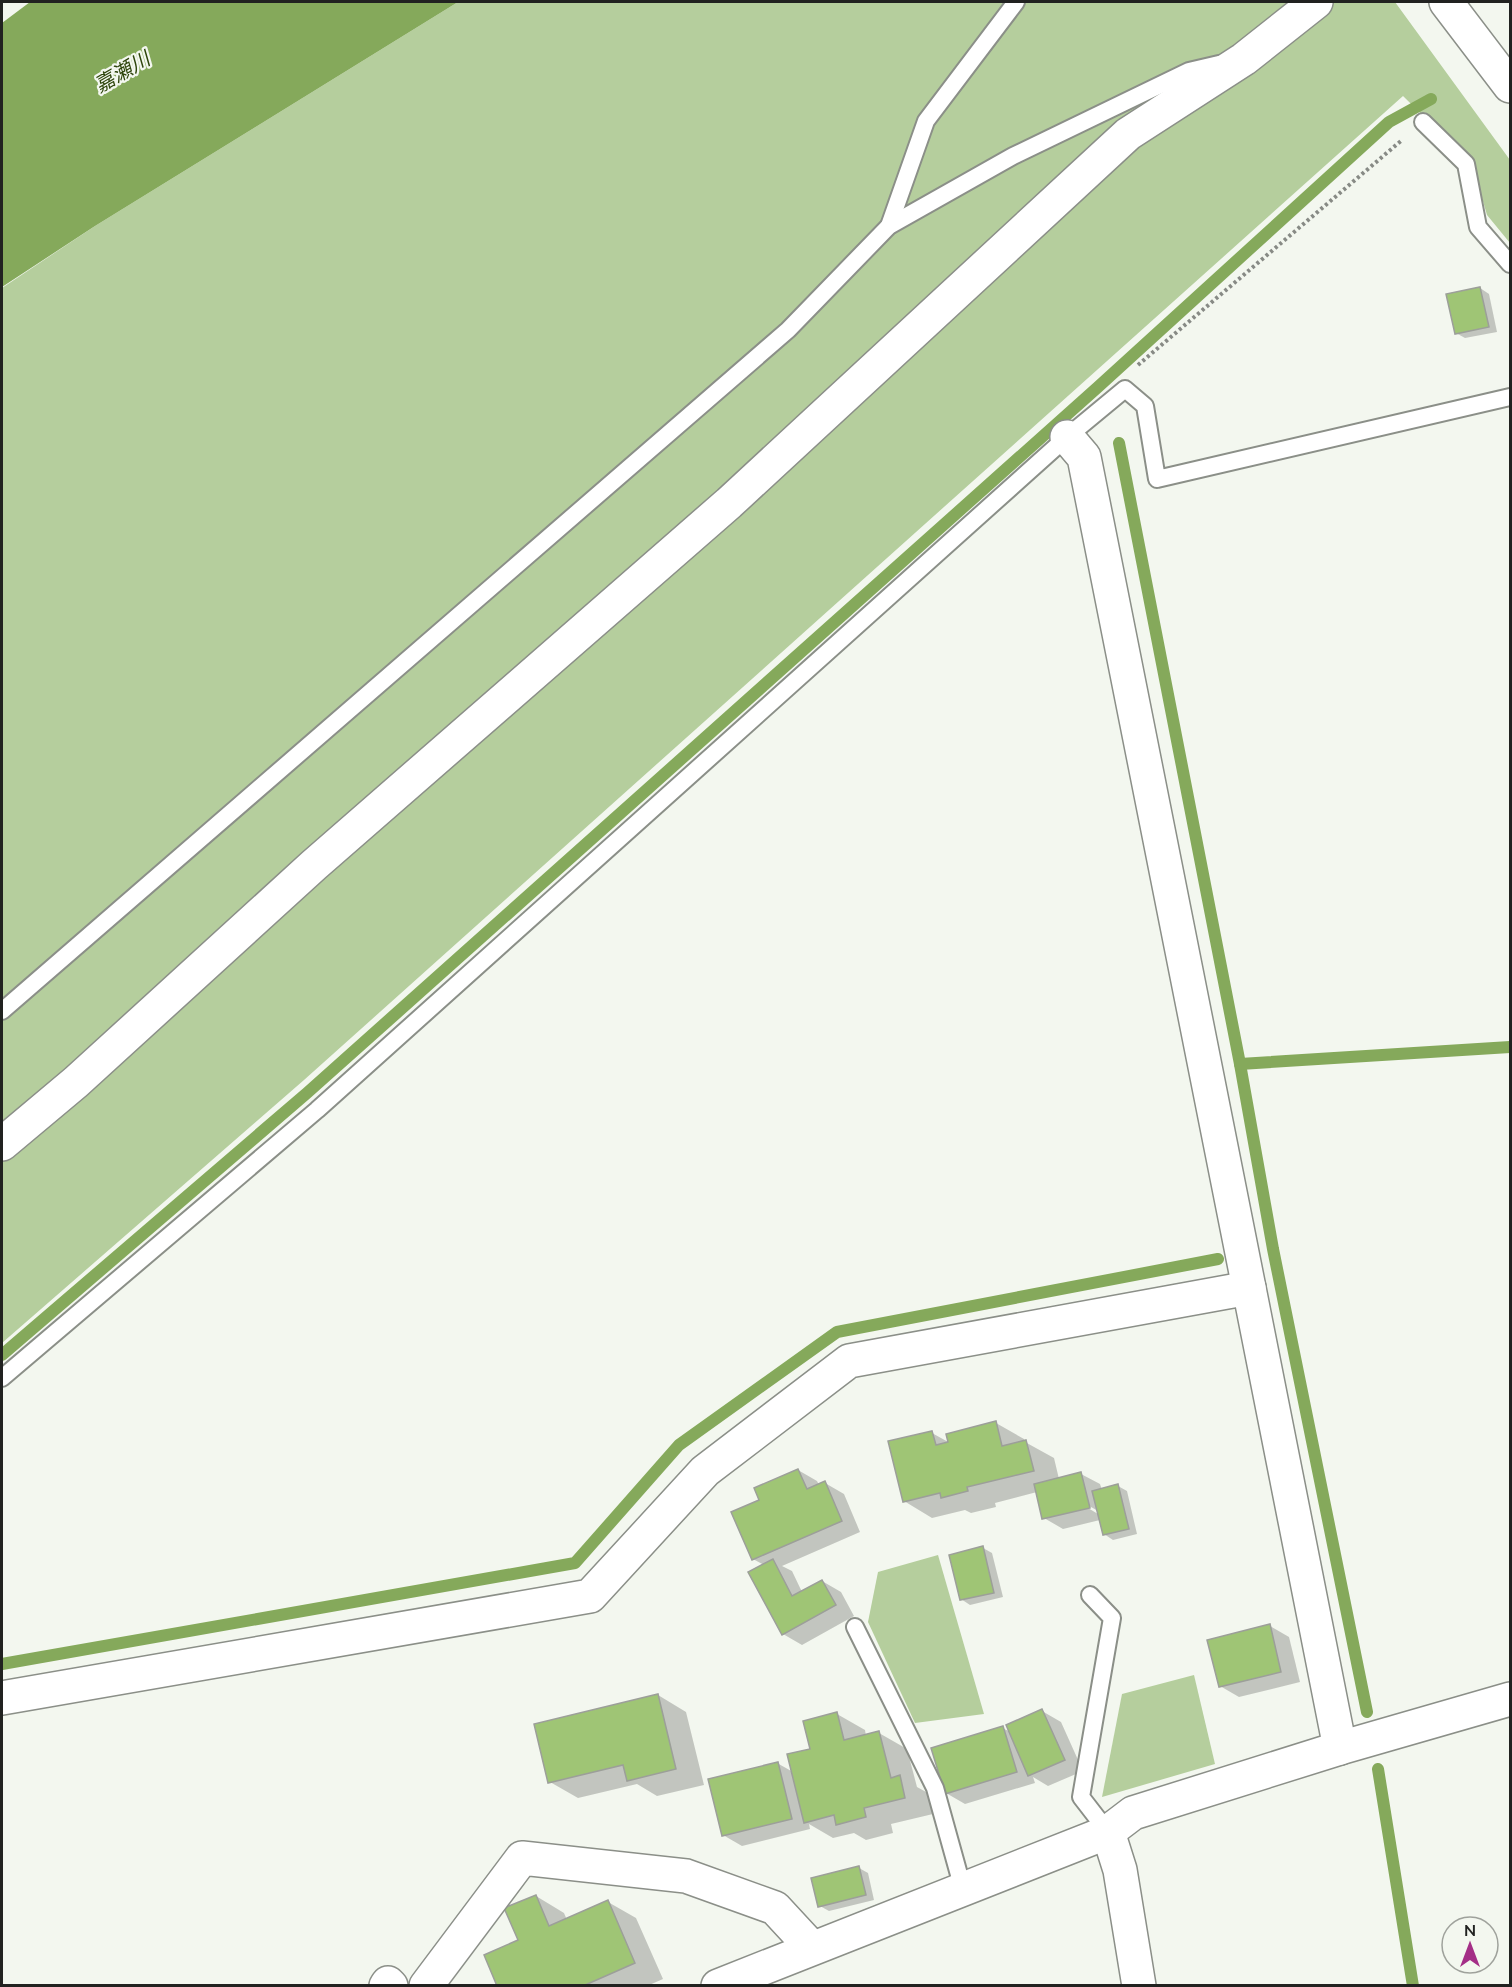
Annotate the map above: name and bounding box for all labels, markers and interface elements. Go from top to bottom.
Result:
water label: 嘉瀬川 [90,45,156,97]
north arrow [1440,1915,1500,1975]
text: N [1464,1920,1476,1940]

